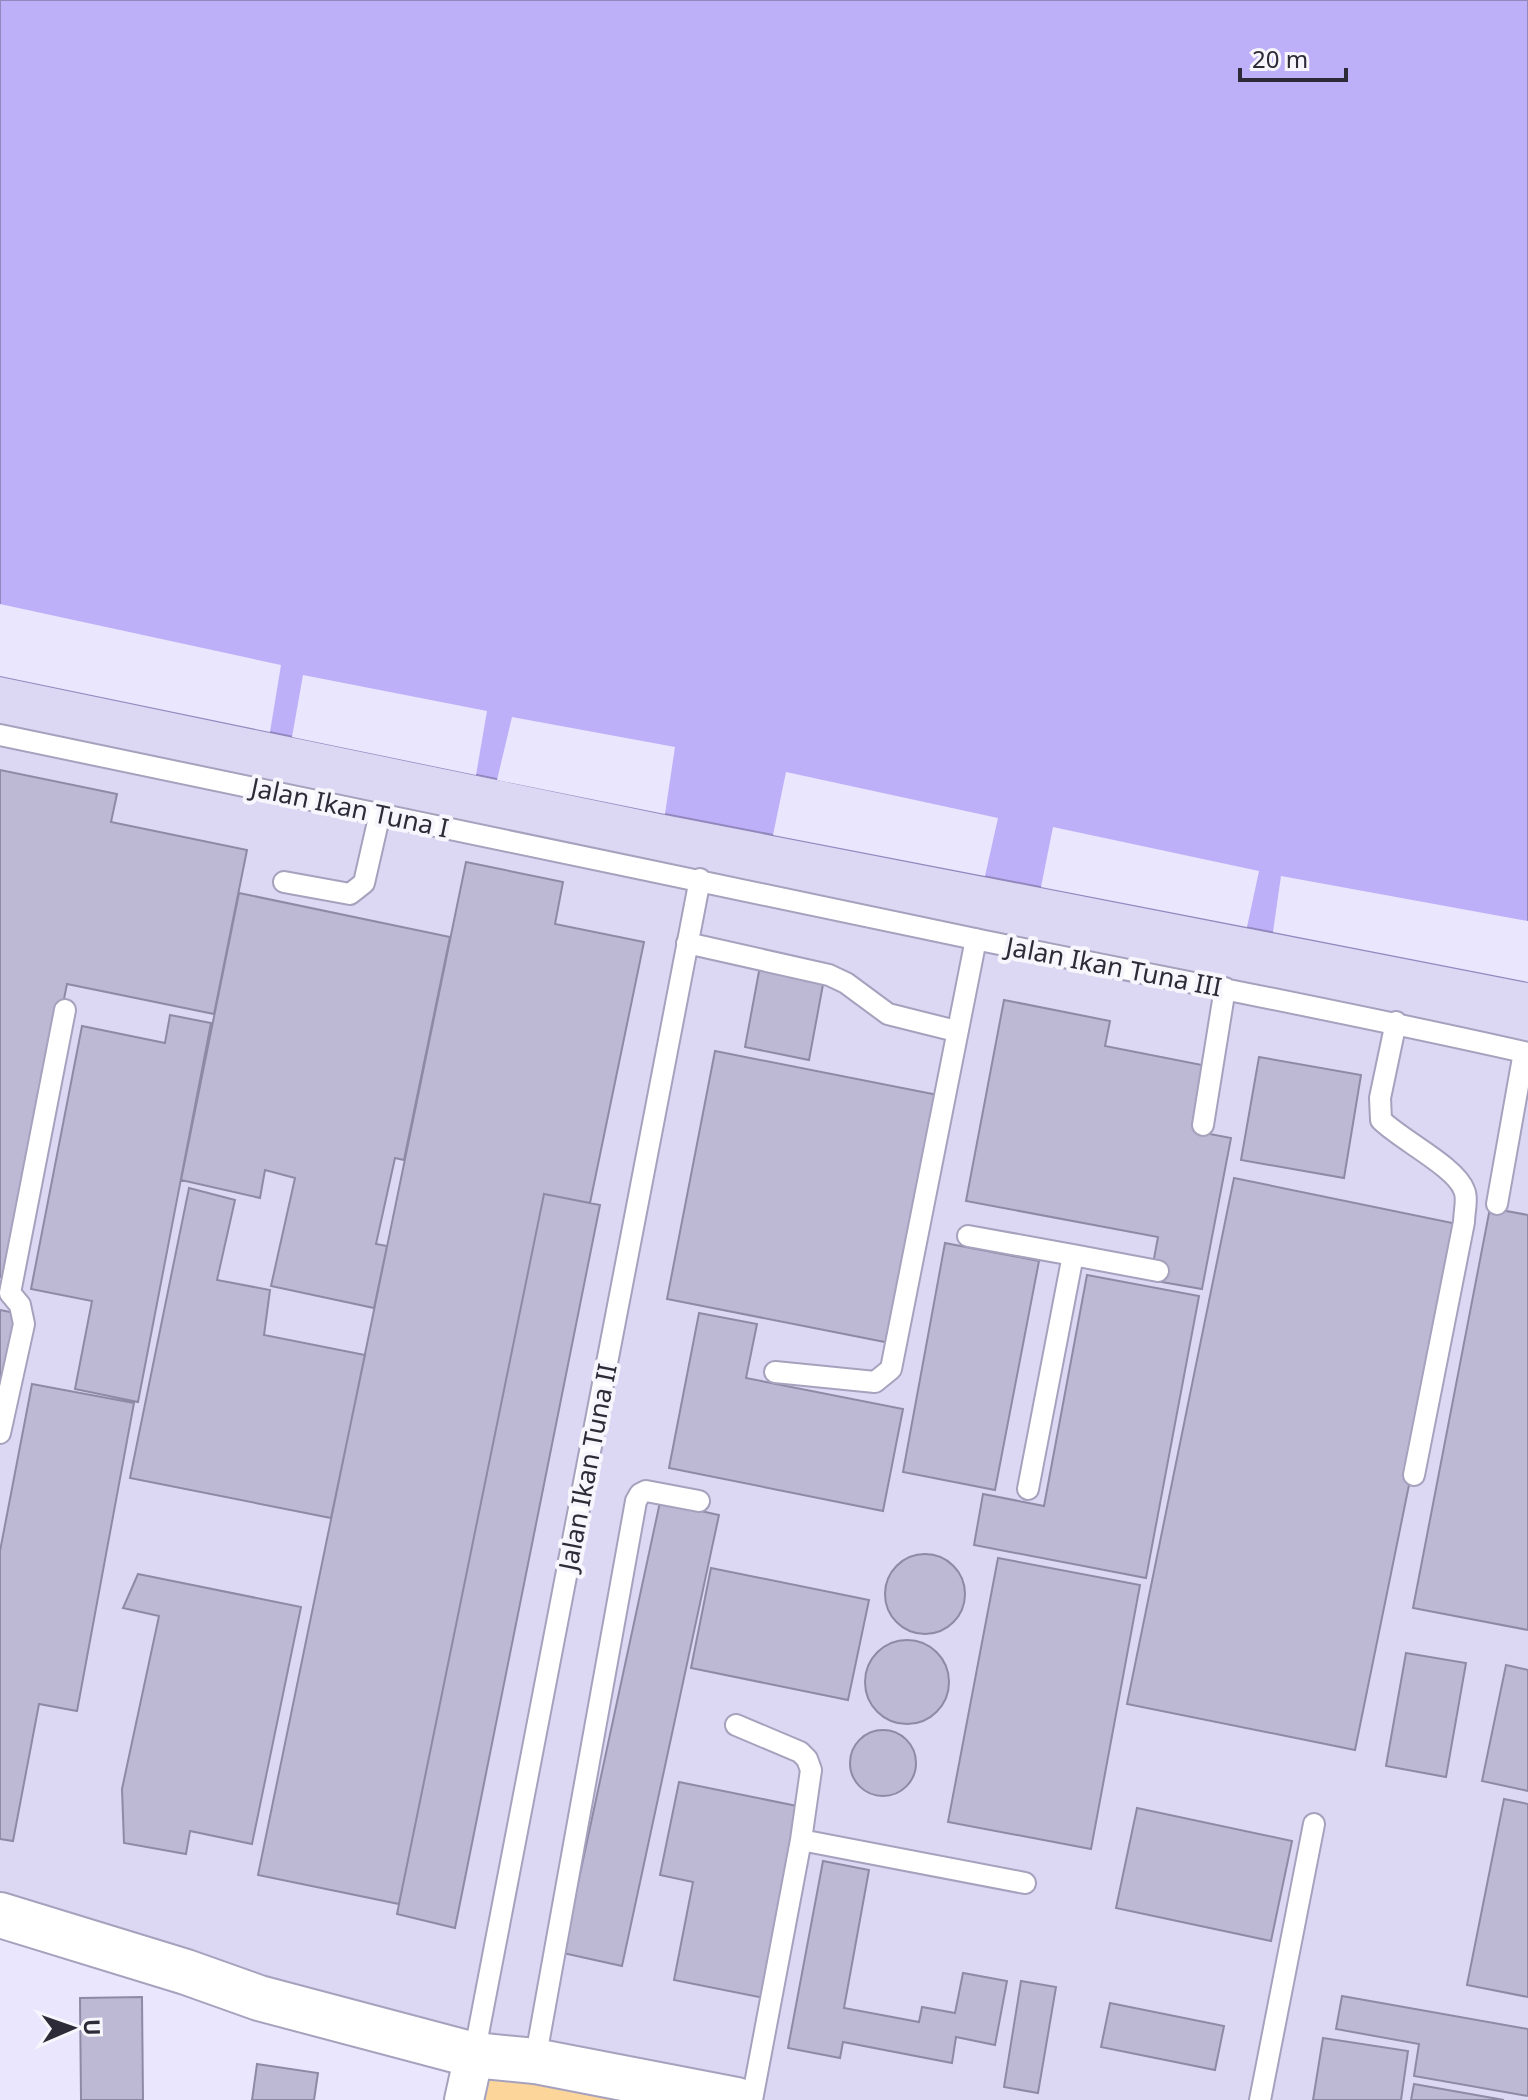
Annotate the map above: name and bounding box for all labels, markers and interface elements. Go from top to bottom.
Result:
scale bar [1240,32,1346,82]
text: 20 m [1252,42,1308,75]
street label: Jalan Ikan Tuna I [245,768,452,846]
street label: Jalan Ikan Tuna III [1000,927,1225,1005]
street label: Jalan Ikan Tuna II [549,1360,625,1577]
north arrow [32,1988,112,2068]
text: U [78,2018,108,2036]

